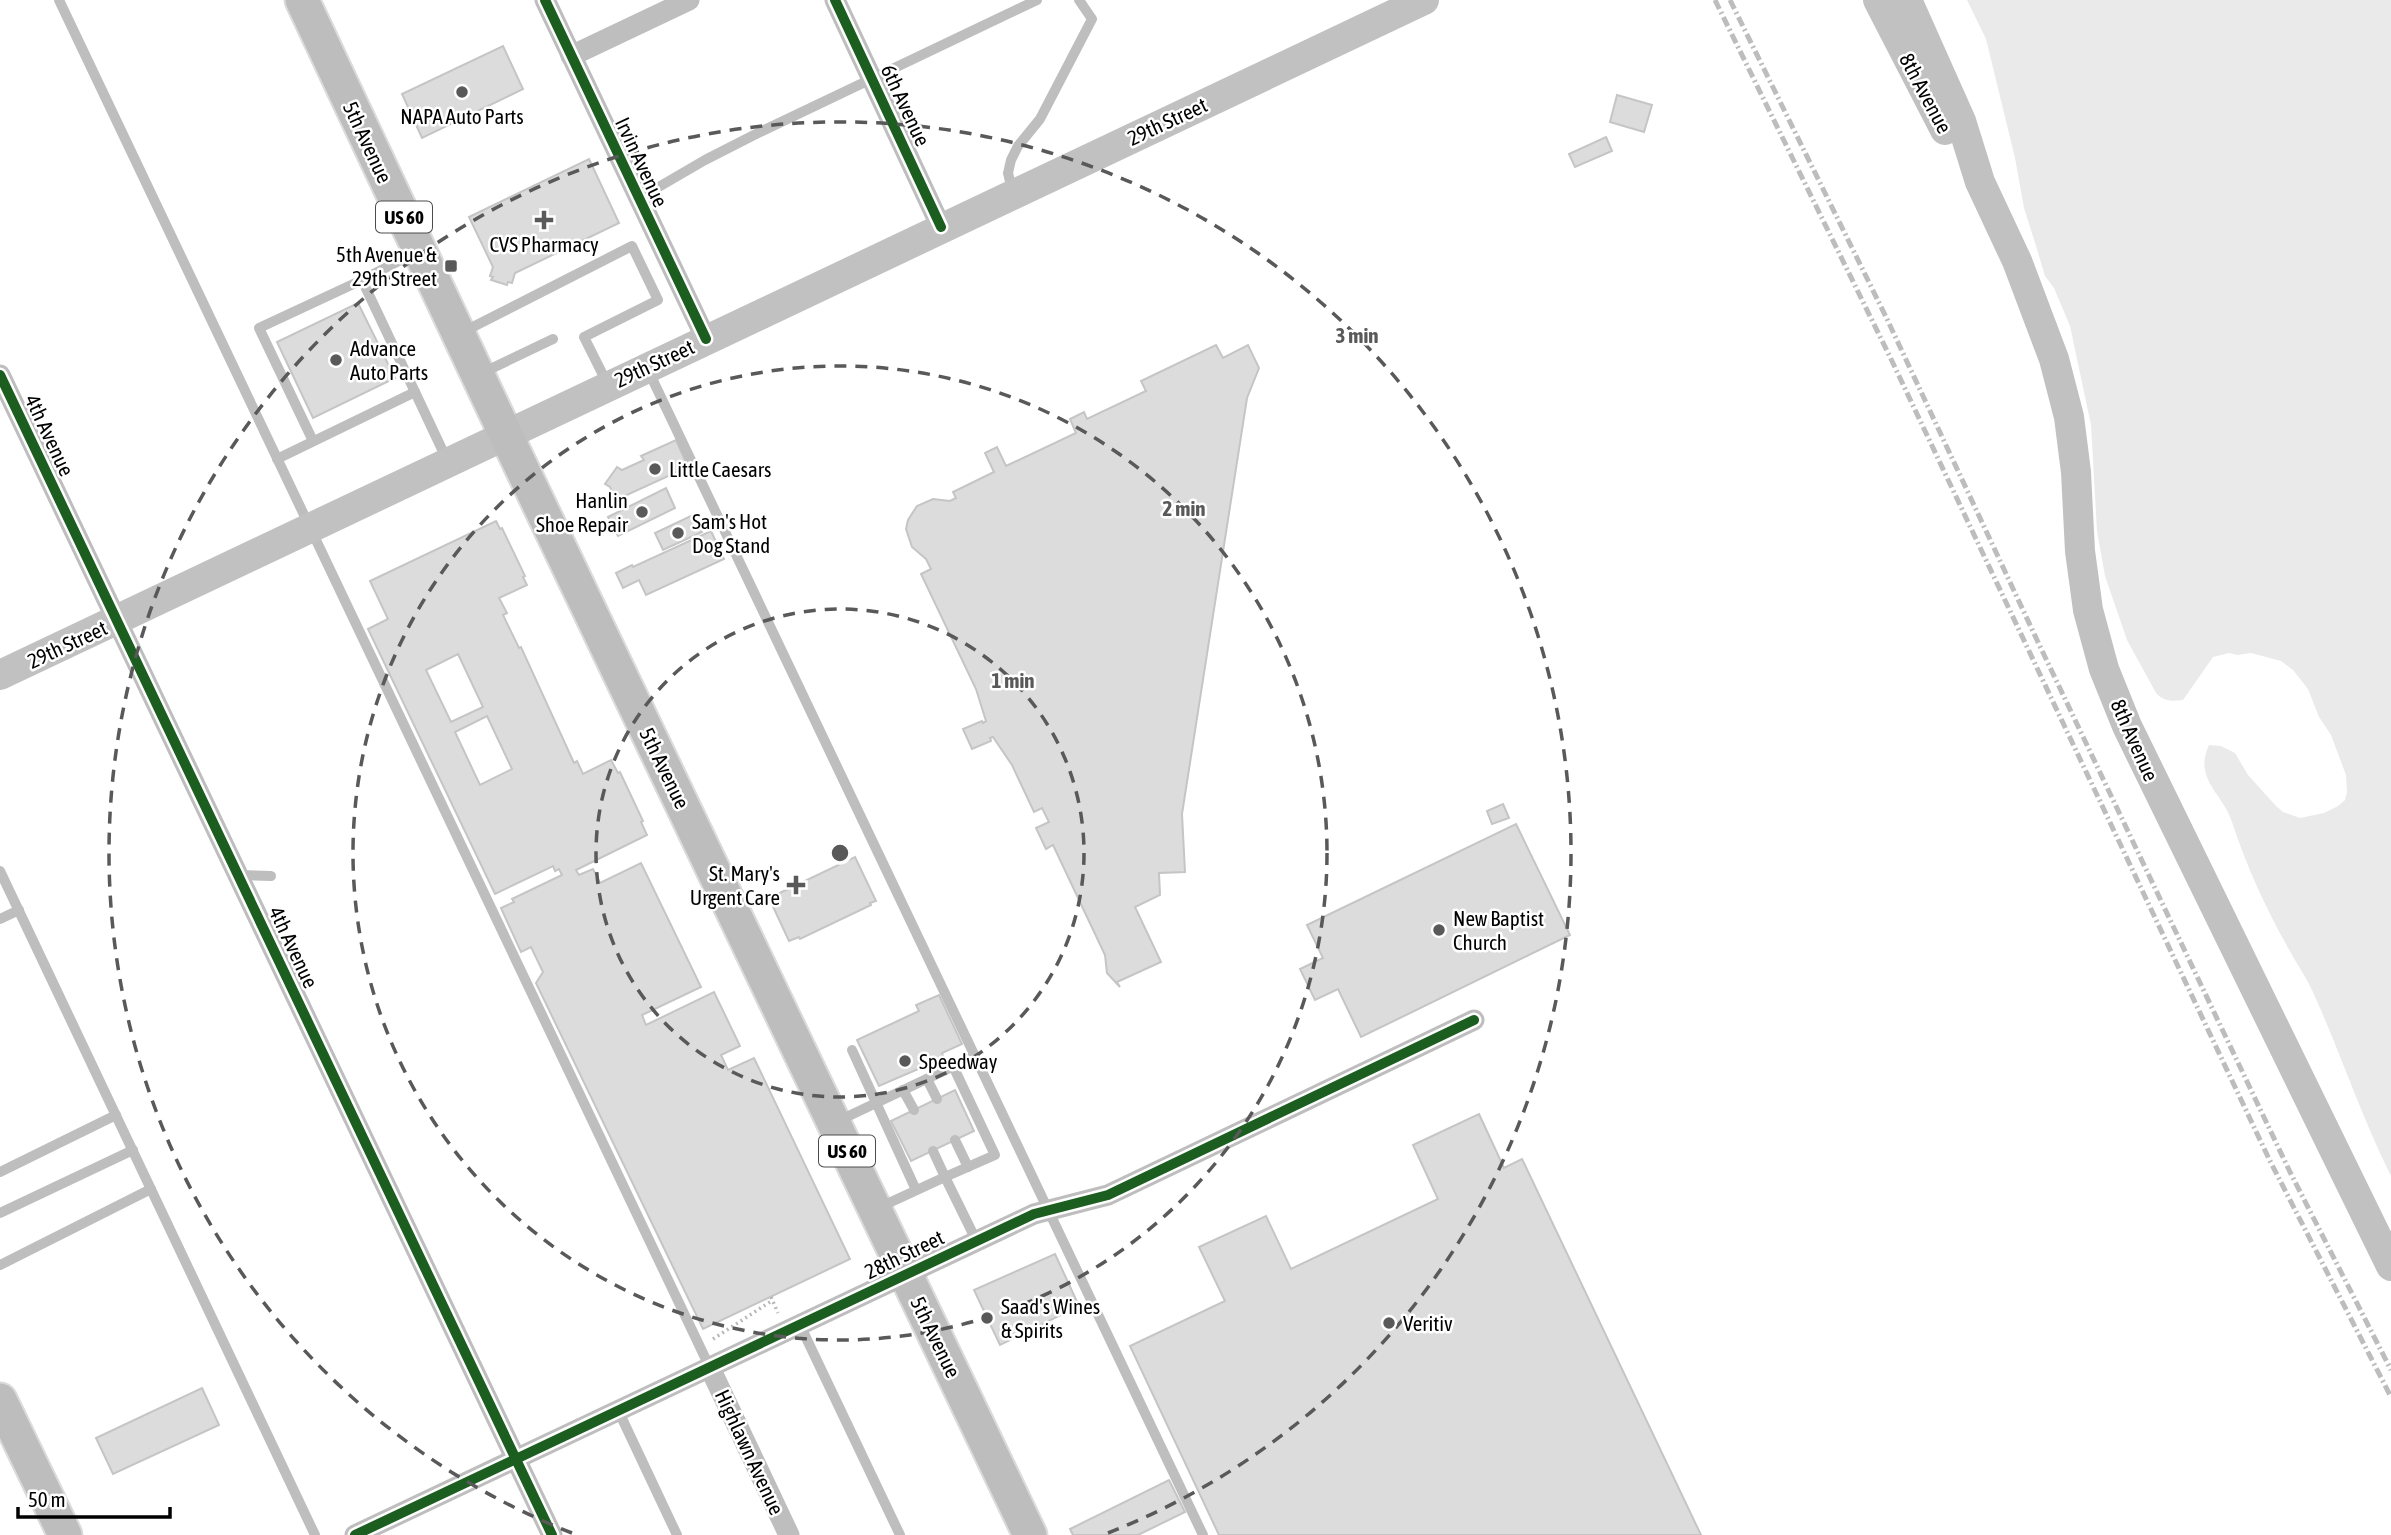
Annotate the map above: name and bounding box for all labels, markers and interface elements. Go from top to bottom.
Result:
street label: 8th Avenue [1895,49,1957,137]
street label: 6th Avenue [877,60,935,150]
marker: NAPA Auto Parts [454,84,470,100]
street label: 29th Street [1123,92,1211,150]
street label: 5th Avenue [339,97,397,187]
place label: NAPA Auto Parts [400,104,524,128]
street label: Irvin Avenue [611,113,673,211]
road number: US 60 [376,202,432,232]
marker: CVS Pharmacy [536,212,552,228]
place label: CVS Pharmacy [489,232,599,256]
place label: 5th Avenue & 29th Street [336,242,437,290]
marker: 5th Avenue & 29th Street [443,258,459,274]
text: 3 min [1336,323,1378,347]
street label: 29th Street [610,334,698,392]
place label: Advance Auto Parts [350,336,428,384]
marker: Advance Auto Parts [328,352,344,368]
street label: 4th Avenue [21,390,79,480]
place label: Little Caesars [669,457,771,481]
marker: Little Caesars [647,461,663,477]
place label: Hanlin Shoe Repair [536,488,629,536]
text: 2 min [1163,496,1205,520]
marker: Hanlin Shoe Repair [634,504,650,520]
place label: Sam's Hot Dog Stand [692,509,770,557]
marker: Sam's Hot Dog Stand [670,525,686,541]
street label: 29th Street [23,615,111,673]
text: 1 min [992,668,1034,692]
street label: 8th Avenue [2106,695,2164,785]
street label: 5th Avenue [635,724,695,812]
centre of rings [828,841,852,865]
place label: St. Mary's Urgent Care [690,861,780,909]
marker: St. Mary's Urgent Care [786,875,806,895]
street label: 4th Avenue [265,902,323,992]
place label: New Baptist Church [1453,906,1544,954]
marker: New Baptist Church [1431,922,1447,938]
place label: Speedway [919,1049,998,1073]
marker: Speedway [897,1053,913,1069]
road number: US 60 [819,1135,875,1166]
street label: 28th Street [861,1225,947,1283]
street label: 5th Avenue [906,1293,966,1381]
place label: Saad's Wines & Spirits [1001,1294,1100,1342]
marker: Saad's Wines & Spirits [979,1310,995,1326]
place label: Veritiv [1403,1311,1453,1335]
marker: Veritiv [1381,1315,1397,1331]
street label: Highlawn Avenue [711,1386,789,1518]
scale bar [18,1476,170,1520]
text: 50 m [28,1487,66,1511]

